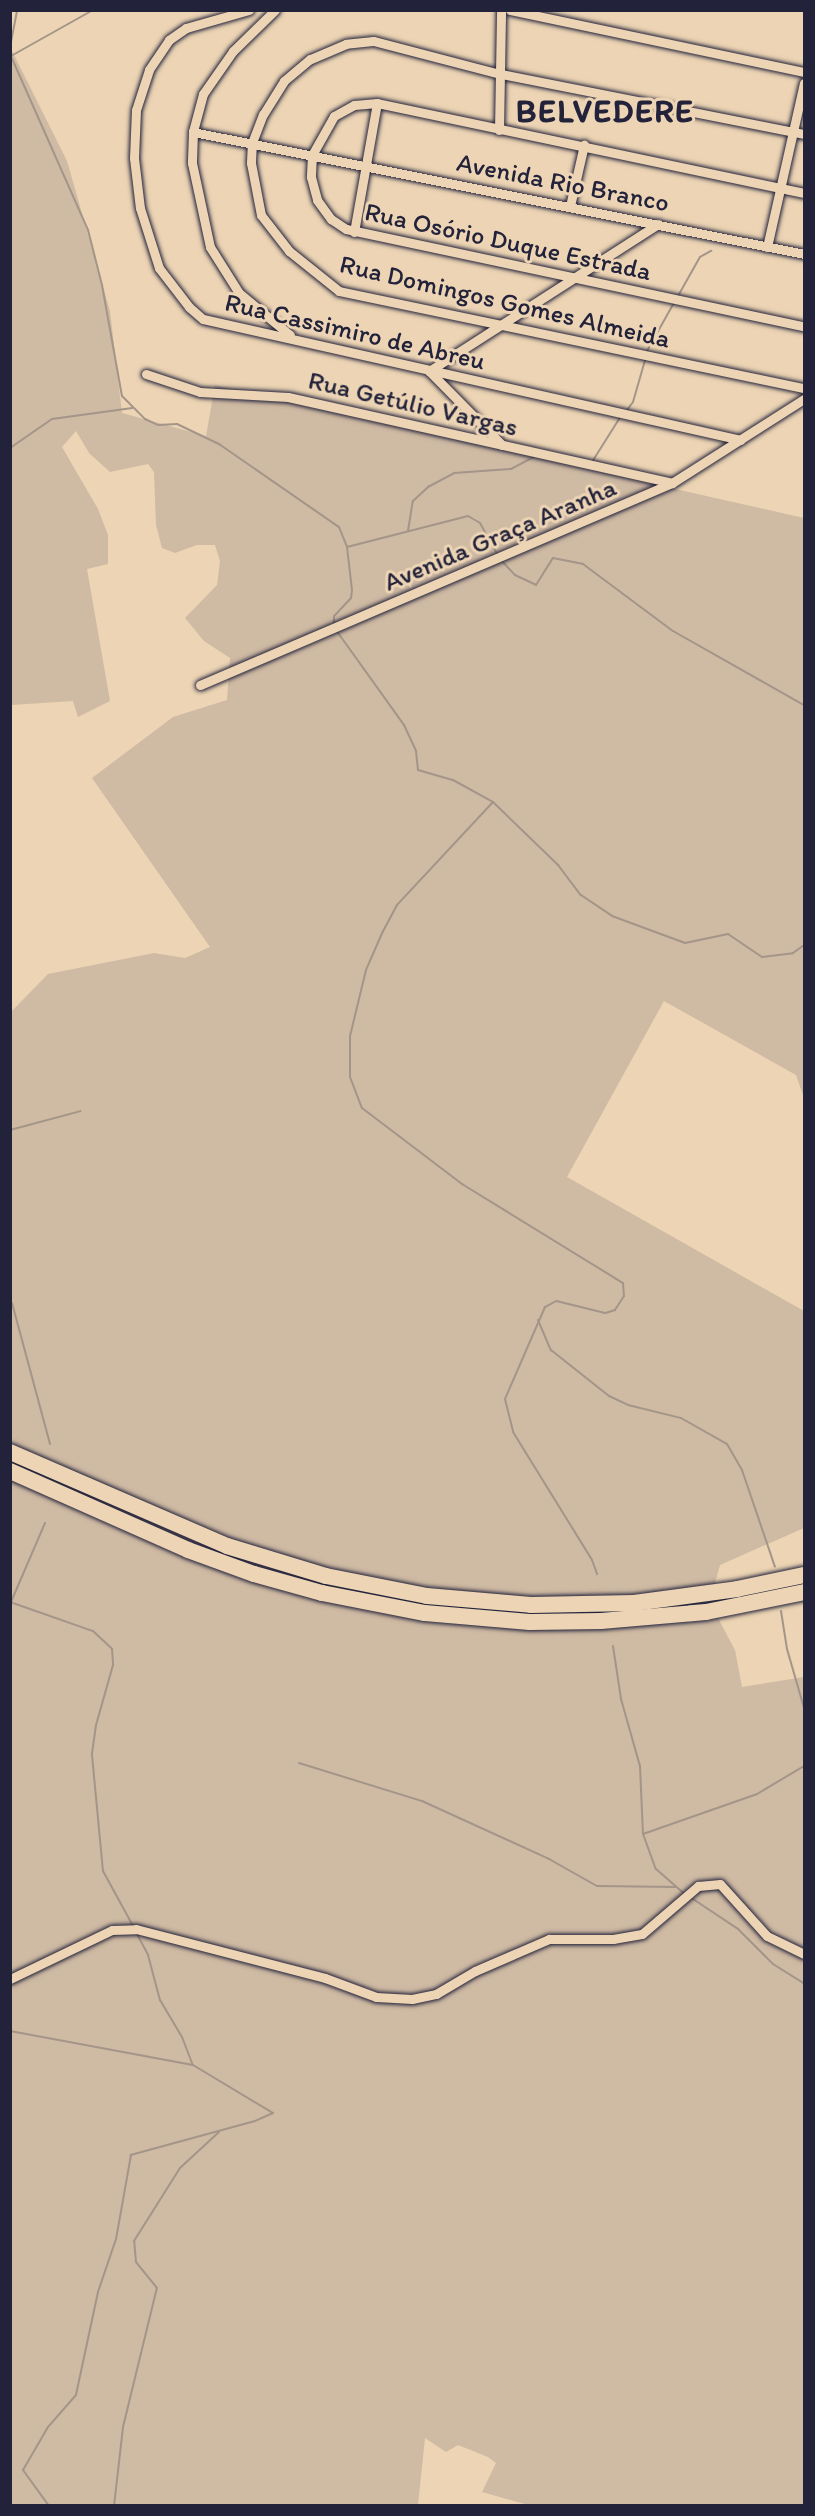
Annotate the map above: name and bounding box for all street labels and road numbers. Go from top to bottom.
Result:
street label: Avenida Rio Branco [454,147,672,219]
street label: Rua Osório Duque Estrada [362,196,654,288]
street label: Rua Domingos Gomes Almeida [336,249,674,355]
street label: Rua Cassimiro de Abreu [222,287,488,377]
street label: Rua Getúlio Vargas [306,365,520,443]
street label: Avenida Graça Aranha [380,472,620,598]

